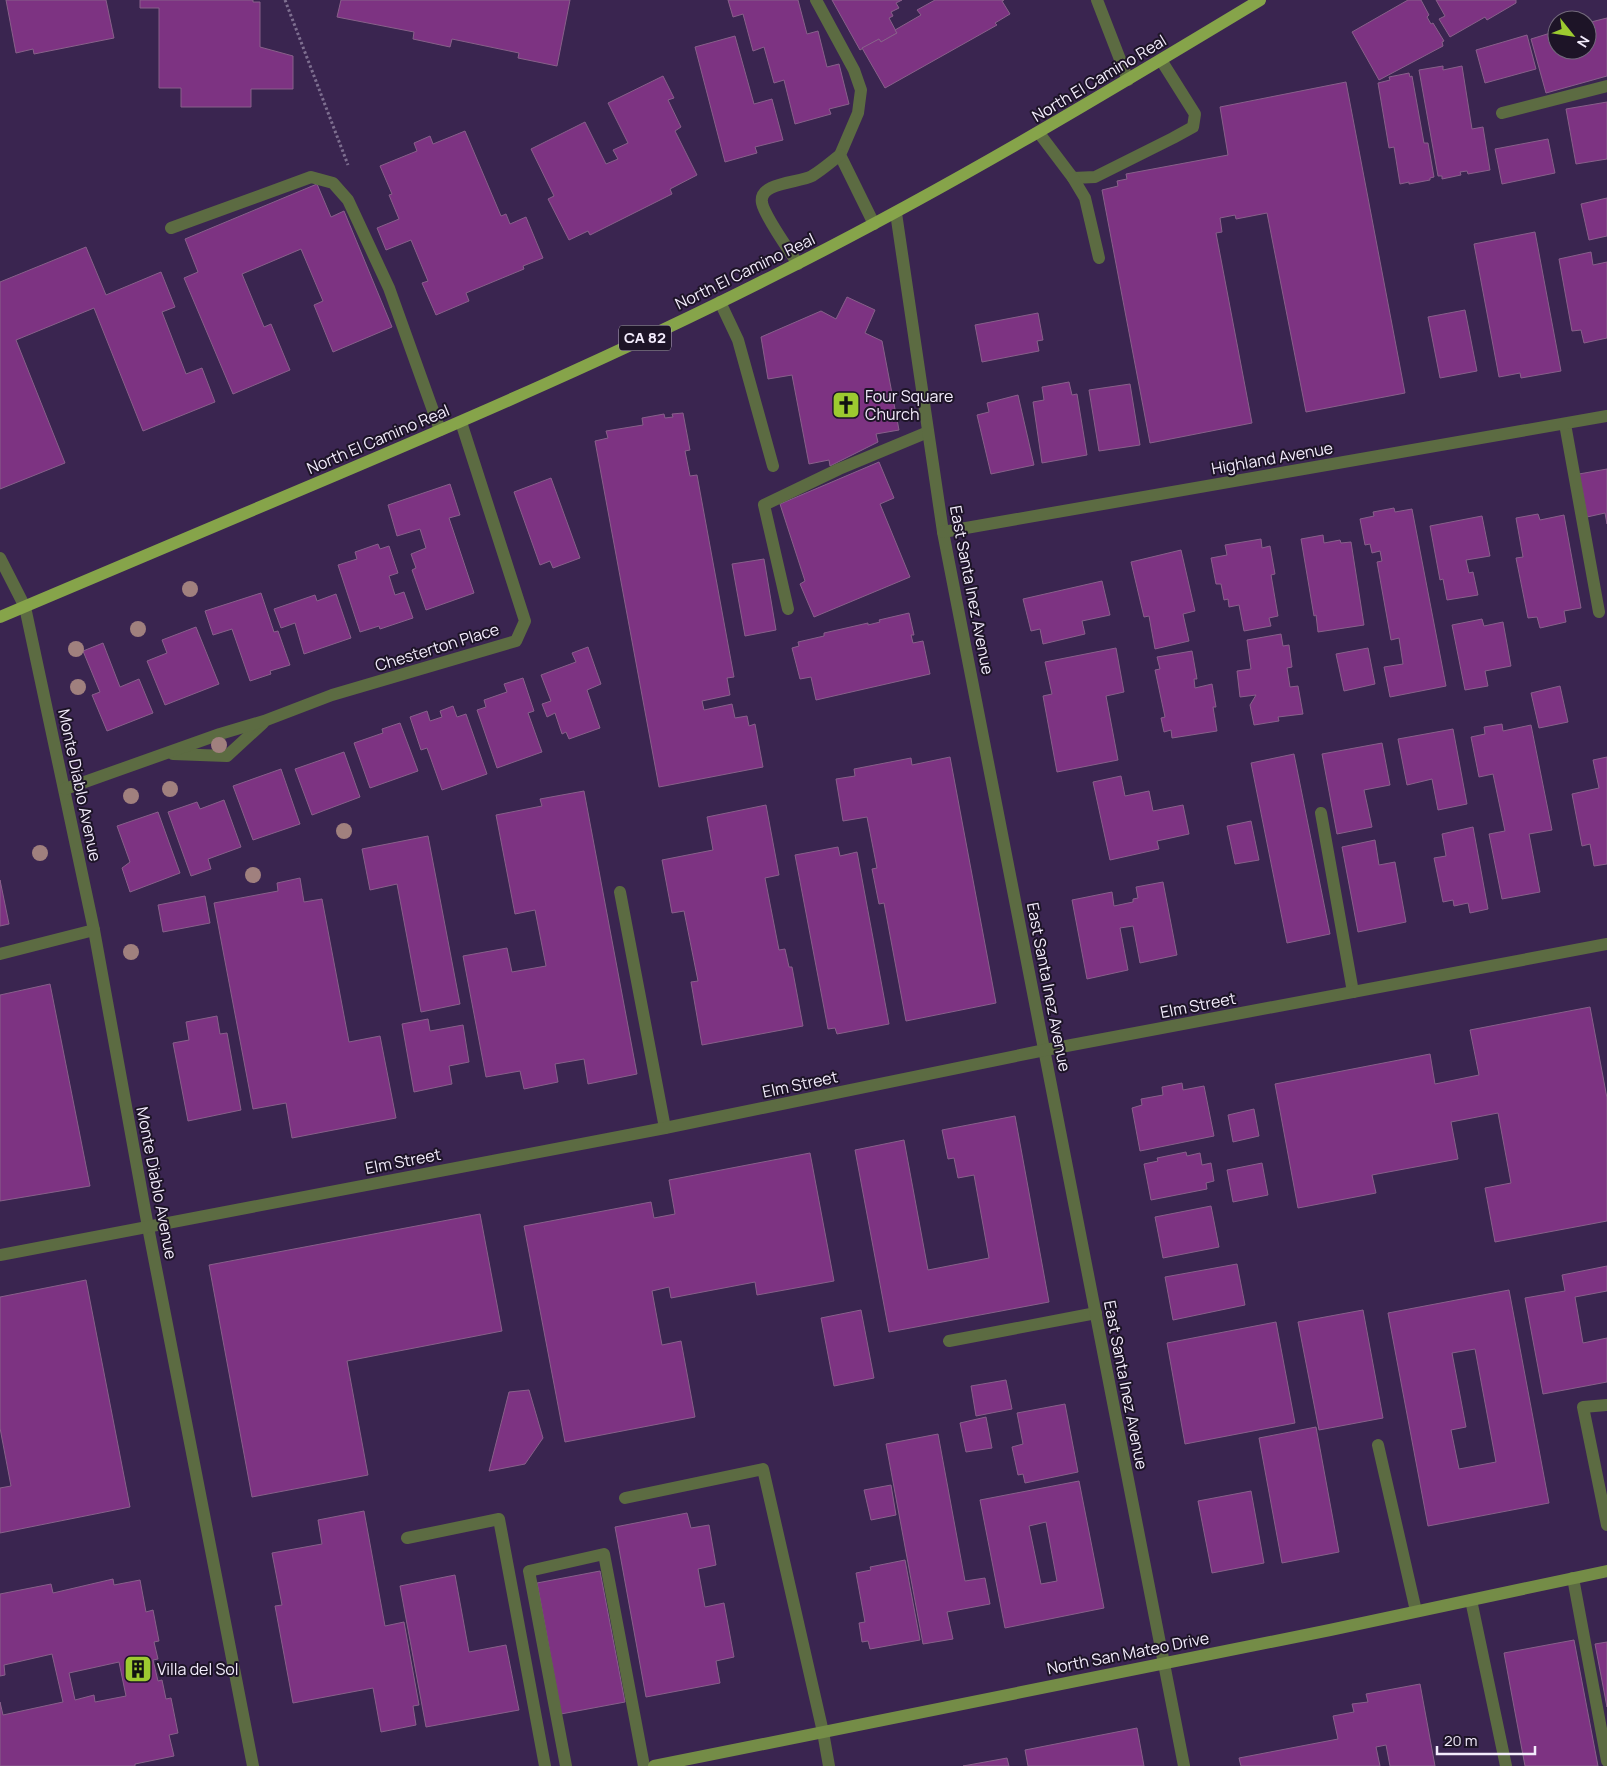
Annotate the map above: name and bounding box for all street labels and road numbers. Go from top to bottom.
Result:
street label: North El Camino Real [1028,29,1170,127]
street label: North El Camino Real [671,228,819,314]
road number: CA 82 [619,326,671,350]
street label: North El Camino Real [303,399,453,479]
street label: Highland Avenue [1209,436,1335,480]
street label: East Santa Inez Avenue [945,504,999,676]
street label: Chesterton Place [372,618,502,676]
street label: Monte Diablo Avenue [53,707,107,863]
street label: East Santa Inez Avenue [1022,901,1076,1073]
street label: Elm Street [1158,987,1238,1023]
street label: Elm Street [760,1065,840,1103]
street label: Monte Diablo Avenue [131,1105,183,1261]
street label: Elm Street [363,1143,443,1179]
street label: East Santa Inez Avenue [1099,1299,1153,1471]
street label: North San Mateo Drive [1045,1626,1211,1680]

